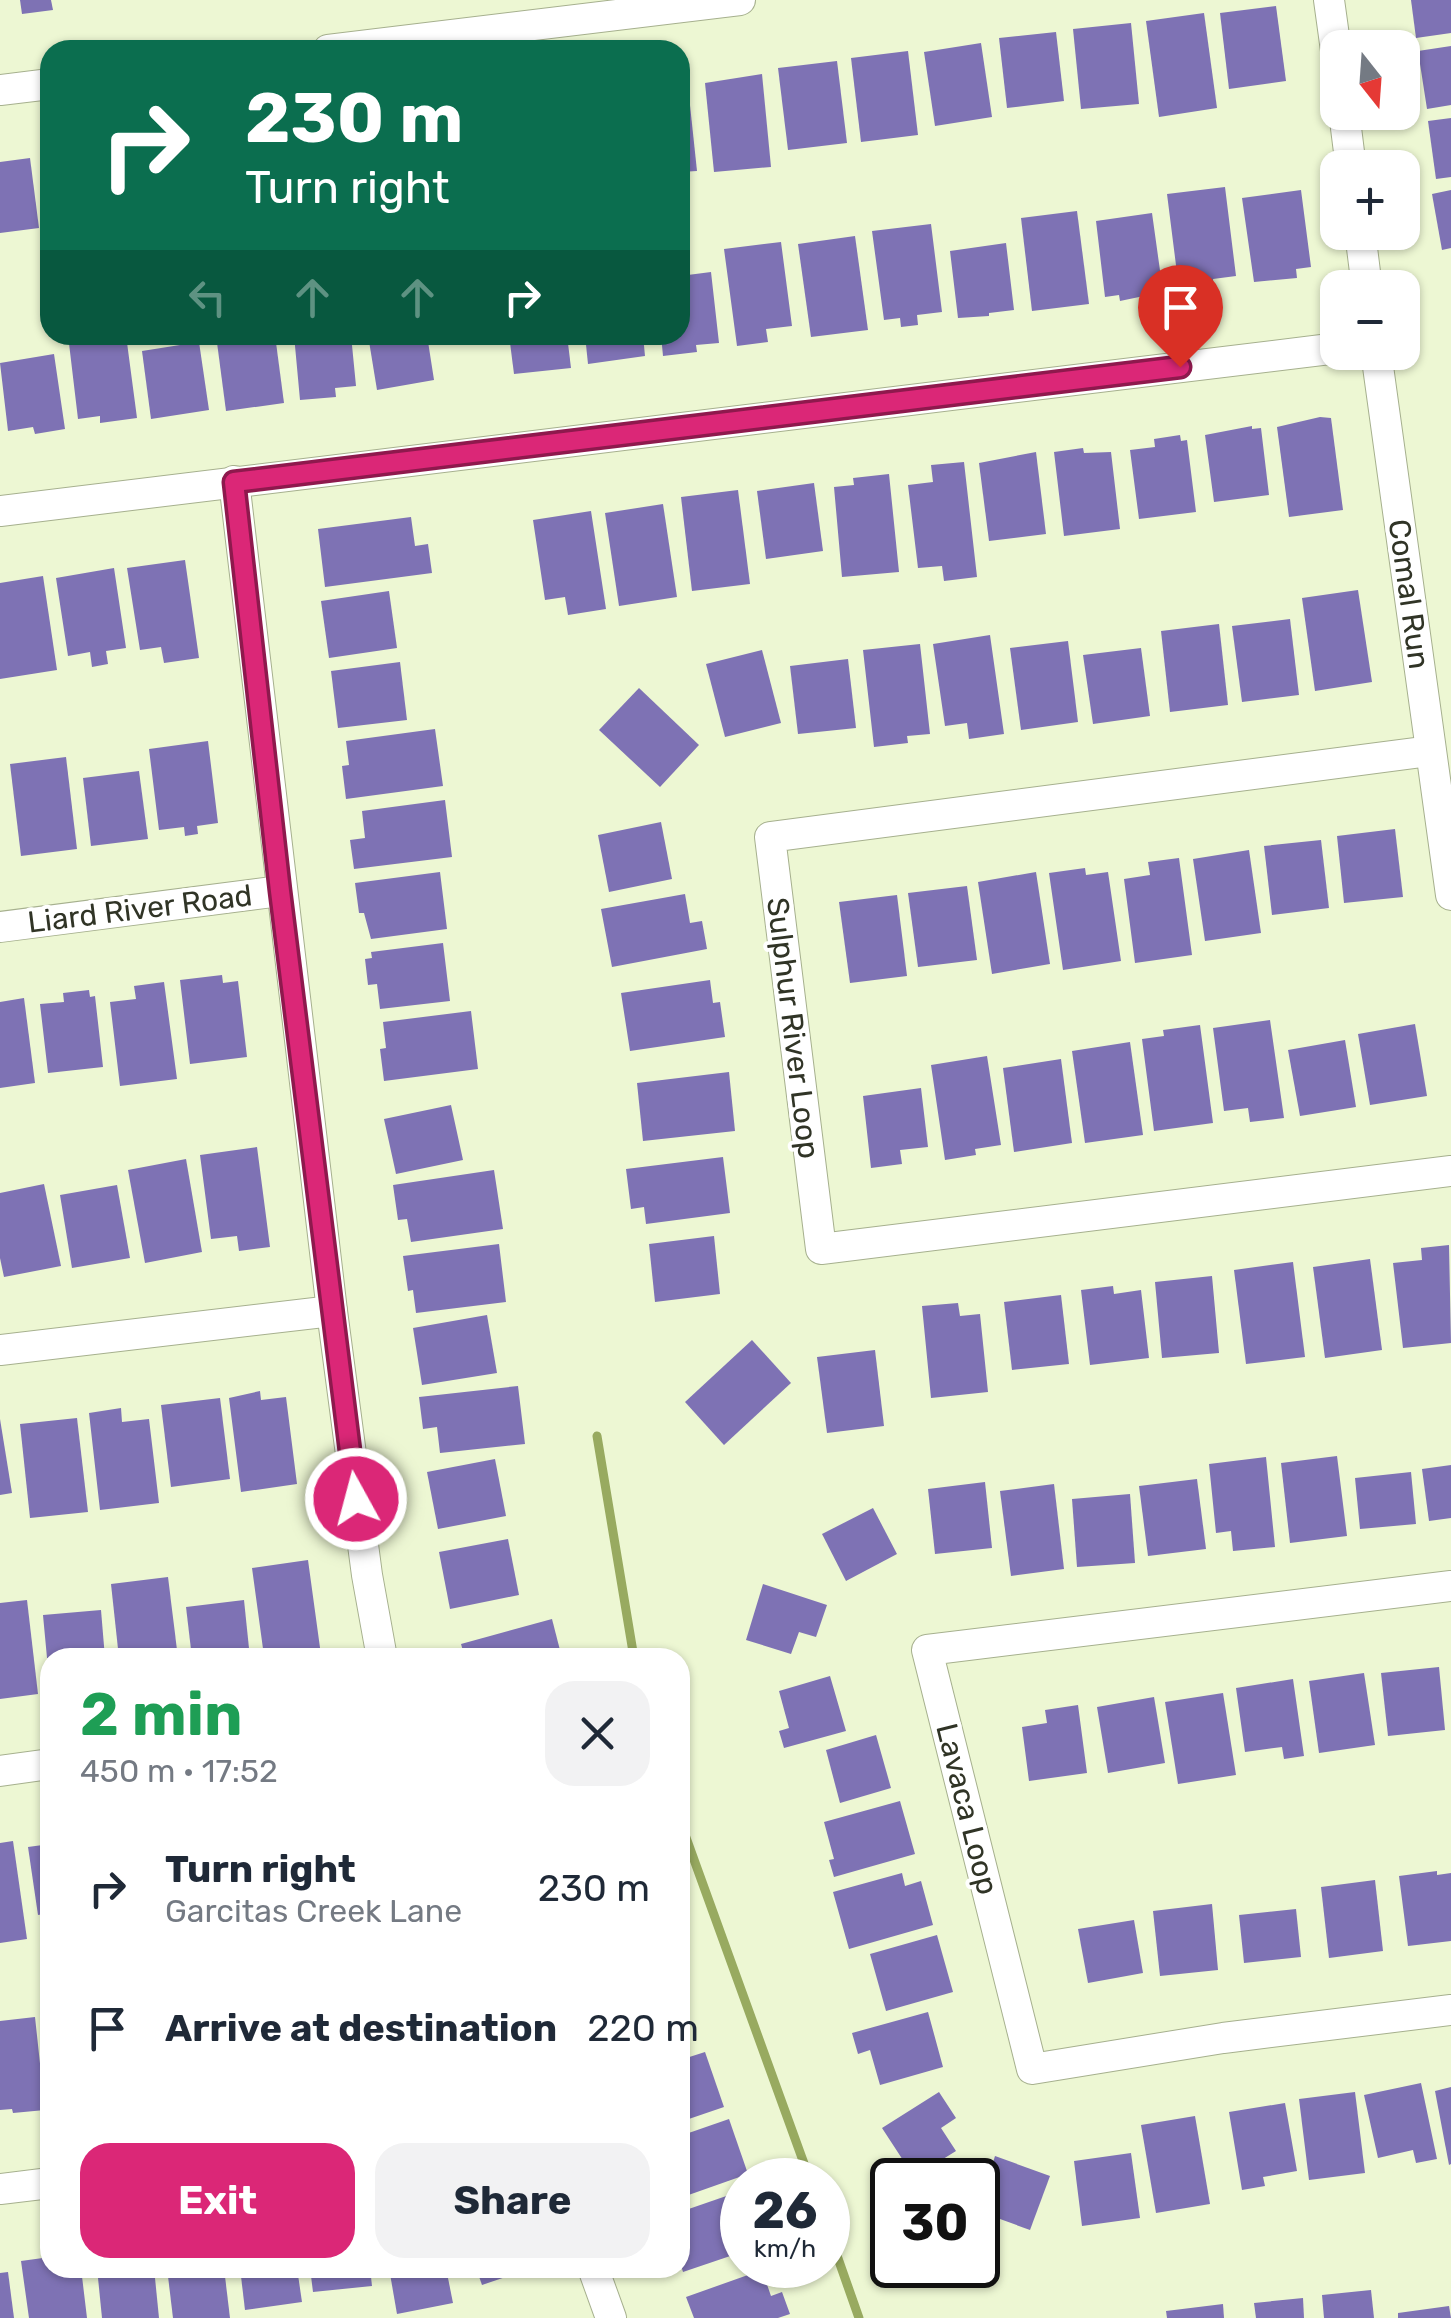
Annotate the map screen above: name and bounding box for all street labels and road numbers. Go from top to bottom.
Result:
street label: Comal Run [1381,517,1437,671]
street label: Liard River Road [26,877,254,941]
street label: Sulphur River Loop [759,895,827,1161]
street label: Lavaca Loop [928,1720,1006,1898]

